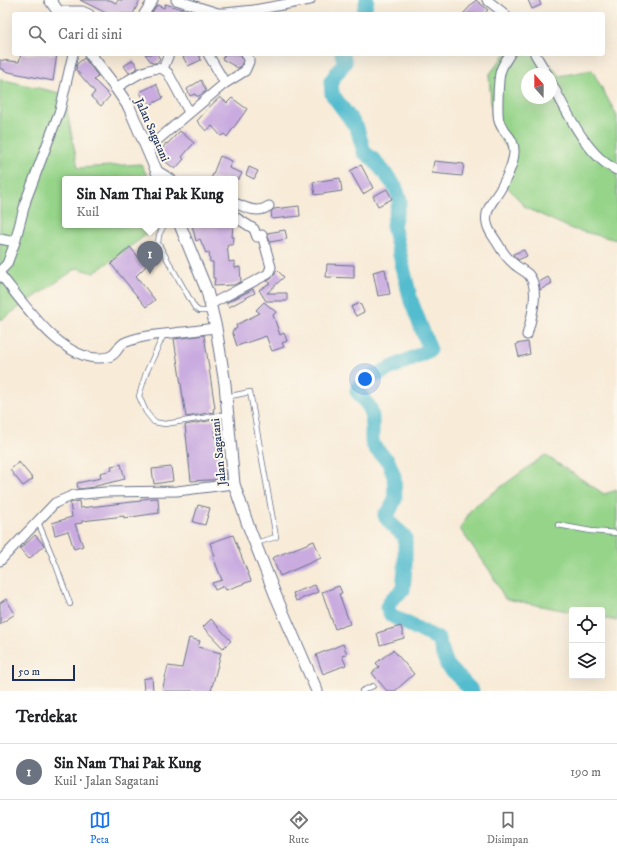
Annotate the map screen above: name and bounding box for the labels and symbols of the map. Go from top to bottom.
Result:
north arrow [521,68,557,104]
street label: Jalan Sagatani [131,95,173,164]
pin: 1 [137,241,163,274]
your location [355,369,375,389]
street label: Jalan Sagatani [208,417,230,488]
scale bar [12,663,75,682]

